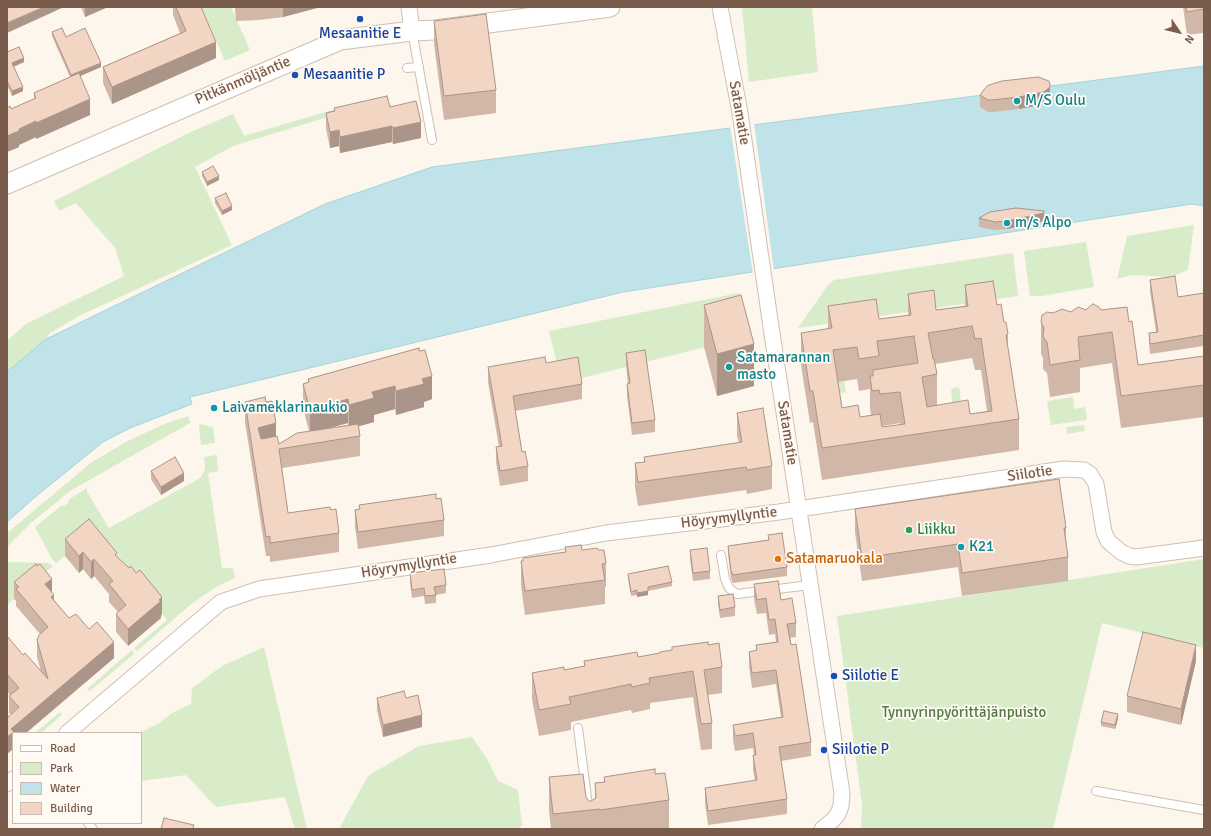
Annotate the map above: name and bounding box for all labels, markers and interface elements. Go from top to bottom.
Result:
north arrow [1159,12,1199,52]
marker: Mesaanitie E [355,14,365,24]
place label: Mesaanitie E [319,25,401,43]
text: N [1182,32,1197,46]
street label: Pitkänmöljäntie [193,53,293,109]
place label: Mesaanitie P [303,66,385,84]
marker: Mesaanitie P [290,70,300,80]
street label: Satamatie [724,79,754,147]
place label: M/S Oulu [1025,92,1086,110]
marker: M/S Oulu [1012,96,1022,106]
place label: m/s Alpo [1015,214,1071,232]
marker: m/s Alpo [1002,218,1012,228]
place label: Satamarannan masto [737,349,830,384]
marker: Satamarannan masto [724,362,734,372]
place label: Laivameklarinaukio [222,399,348,417]
street label: Satamatie [773,400,801,466]
marker: Laivameklarinaukio [209,403,219,413]
street label: Siilotie [1006,462,1054,486]
street label: Höyrymyllyntie [680,503,778,533]
place label: Liikku [917,521,956,539]
marker: Liikku [904,525,914,535]
place label: K21 [969,538,994,556]
marker: K21 [956,542,966,552]
street label: Höyrymyllyntie [360,550,458,582]
place label: Satamaruokala [786,550,883,568]
marker: Satamaruokala [773,554,783,564]
place label: Siilotie E [842,667,899,685]
marker: Siilotie E [829,671,839,681]
park label: Tynnyrinpyörittäjänpuisto [882,704,1046,722]
legend [12,732,142,824]
text: Road [50,741,76,756]
place label: Siilotie P [832,741,889,759]
marker: Siilotie P [819,745,829,755]
text: Park [50,761,73,776]
text: Water [50,781,80,796]
text: Building [50,801,93,816]

